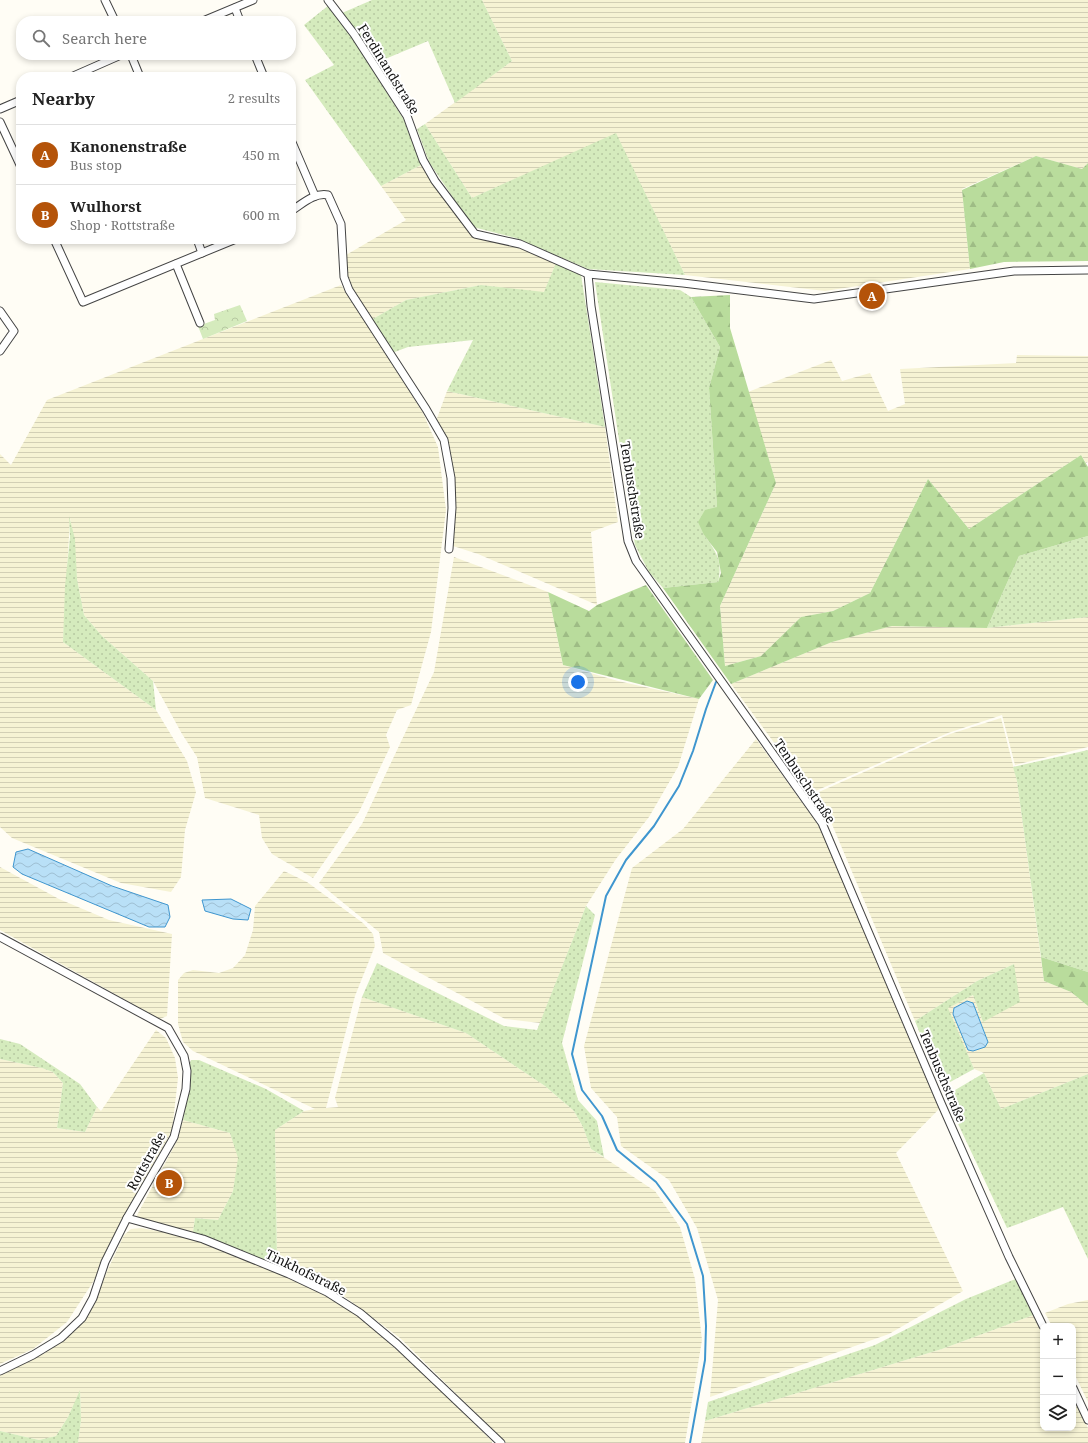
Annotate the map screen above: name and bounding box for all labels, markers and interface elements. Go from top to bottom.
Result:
search box [16,16,296,60]
street label: Ferdinandstraße [354,20,424,118]
icon: search [30,27,52,49]
text: Search here [62,28,147,48]
text: Nearby [32,87,95,110]
text: 2 results [228,89,280,107]
text: Kanonenstraße [70,136,187,156]
text: A [40,146,50,164]
text: 450 m [243,146,280,164]
text: Bus stop [70,156,122,174]
text: Wulhorst [70,196,142,216]
text: B [41,206,49,224]
text: 600 m [243,206,280,224]
text: Shop · Rottstraße [70,216,175,234]
pin: A [859,281,885,311]
street label: Tenbuschstraße [616,440,650,540]
your location [568,672,588,692]
street label: Tenbuschstraße [770,735,840,827]
street label: Tenbuschstraße [915,1027,971,1125]
street label: Rottstraße [123,1129,169,1193]
pin: B [156,1168,182,1198]
street label: Tinkhofstraße [263,1245,349,1299]
map controls [1040,1323,1076,1431]
button: + [1040,1323,1076,1359]
button: − [1040,1359,1076,1395]
button: layers [1040,1395,1076,1431]

